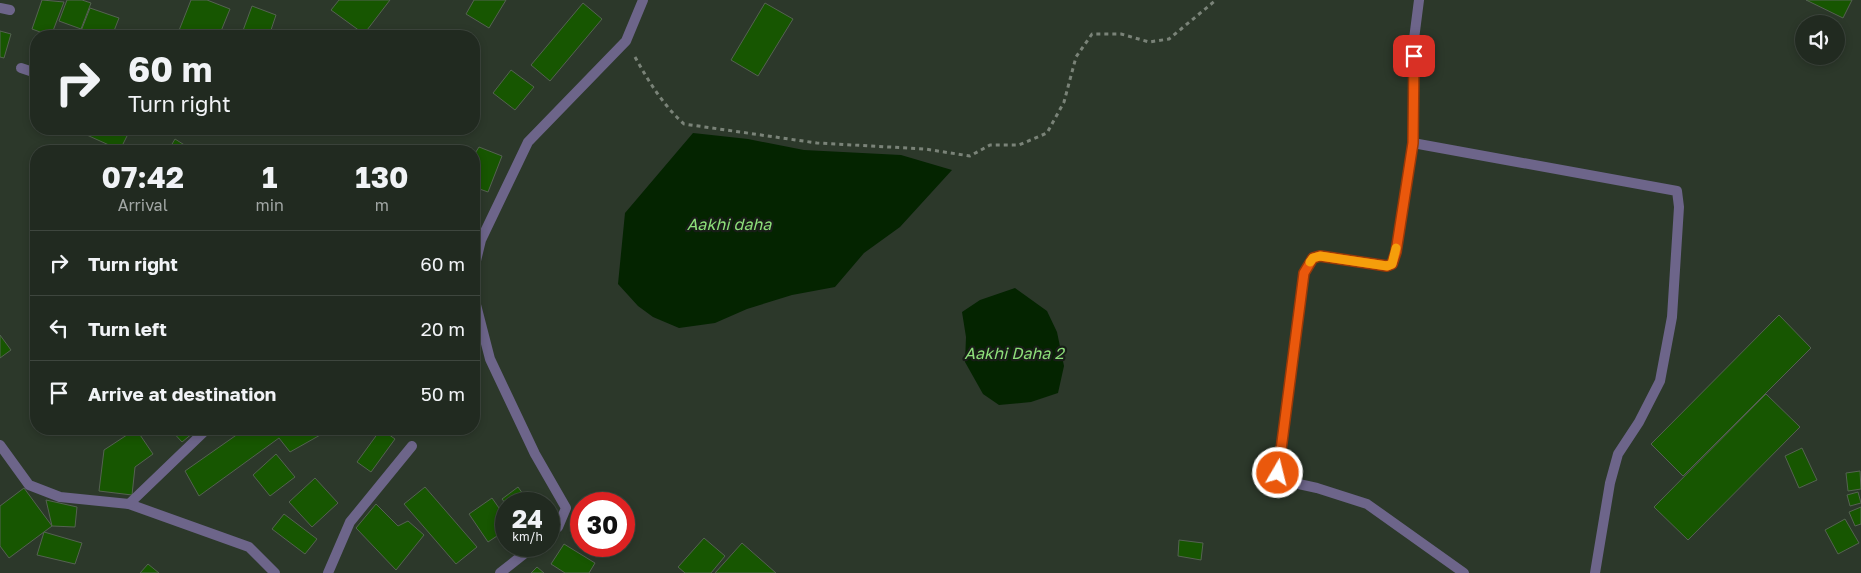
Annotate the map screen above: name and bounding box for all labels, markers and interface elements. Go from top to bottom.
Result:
map controls [1795,15,1845,65]
button: sound [1795,15,1845,65]
pin [1393,35,1435,77]
icon: arrive [1400,42,1428,70]
text: 60 m [128,48,212,90]
icon: right [45,50,110,115]
text: Turn right [128,90,231,117]
text: 07:42 [101,159,184,195]
text: 1 [262,159,277,195]
text: 130 [355,159,409,195]
text: Arrival [118,195,168,215]
text: min [255,195,284,215]
text: m [375,195,389,215]
water label: Aakhi daha [687,214,772,234]
icon: right [45,249,73,277]
text: Turn right [88,252,178,275]
text: 60 m [420,252,465,275]
icon: left [45,314,73,342]
text: Turn left [88,317,167,340]
text: 20 m [421,317,465,340]
water label: Aakhi Daha 2 [964,343,1065,363]
icon: arrive [45,379,73,407]
text: Arrive at destination [88,382,276,405]
text: 50 m [421,382,465,405]
position arrow [1251,446,1303,498]
speed limit sign: 30 [570,492,635,557]
text: 24 [512,503,543,534]
text: km/h [512,529,543,544]

